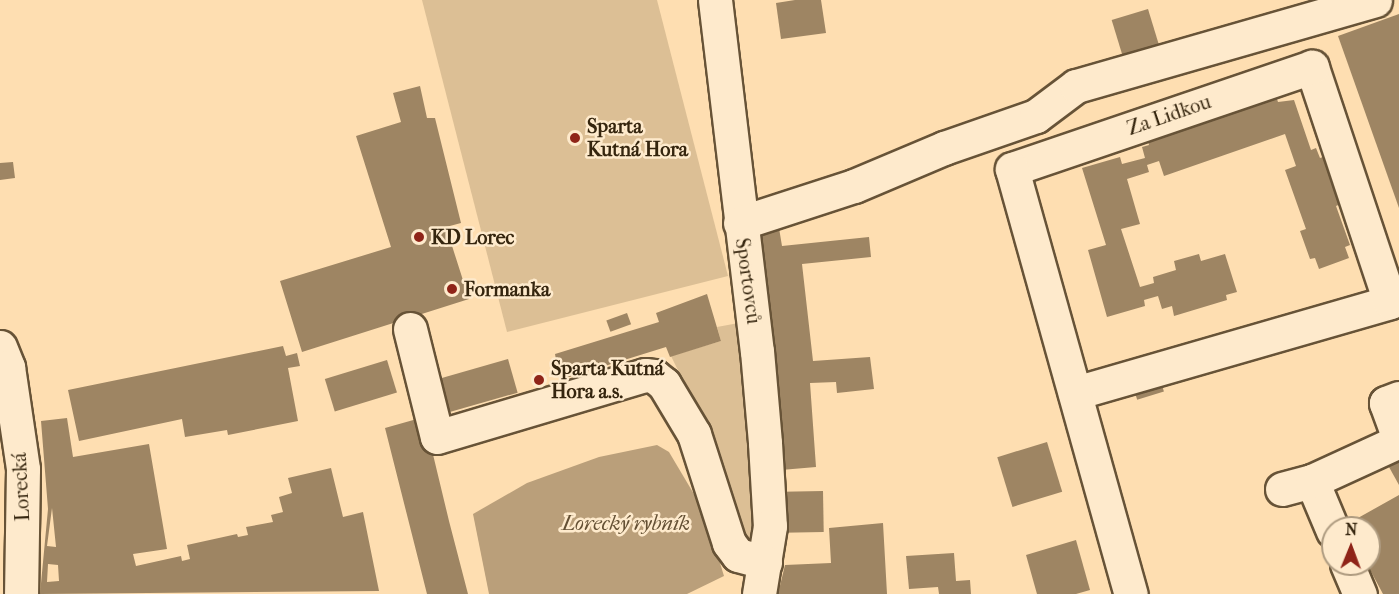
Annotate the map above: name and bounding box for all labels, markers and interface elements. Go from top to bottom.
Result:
street label: Za Lidkou [1124,89,1214,141]
place label: Sparta Kutná Hora [587,114,688,161]
marker: Sparta Kutná Hora [568,131,582,145]
place label: KD Lorec [431,225,514,249]
marker: KD Lorec [412,230,426,244]
street label: Sportovců [730,236,766,326]
place label: Formanka [464,277,550,301]
marker: Formanka [445,282,459,296]
place label: Sparta Kutná Hora a.s. [551,356,664,403]
marker: Sparta Kutná Hora a.s. [532,373,546,387]
street label: Lorecká [7,452,35,522]
water label: Lorecký rybník [562,510,690,536]
north arrow [1321,516,1381,576]
text: N [1345,520,1358,539]

